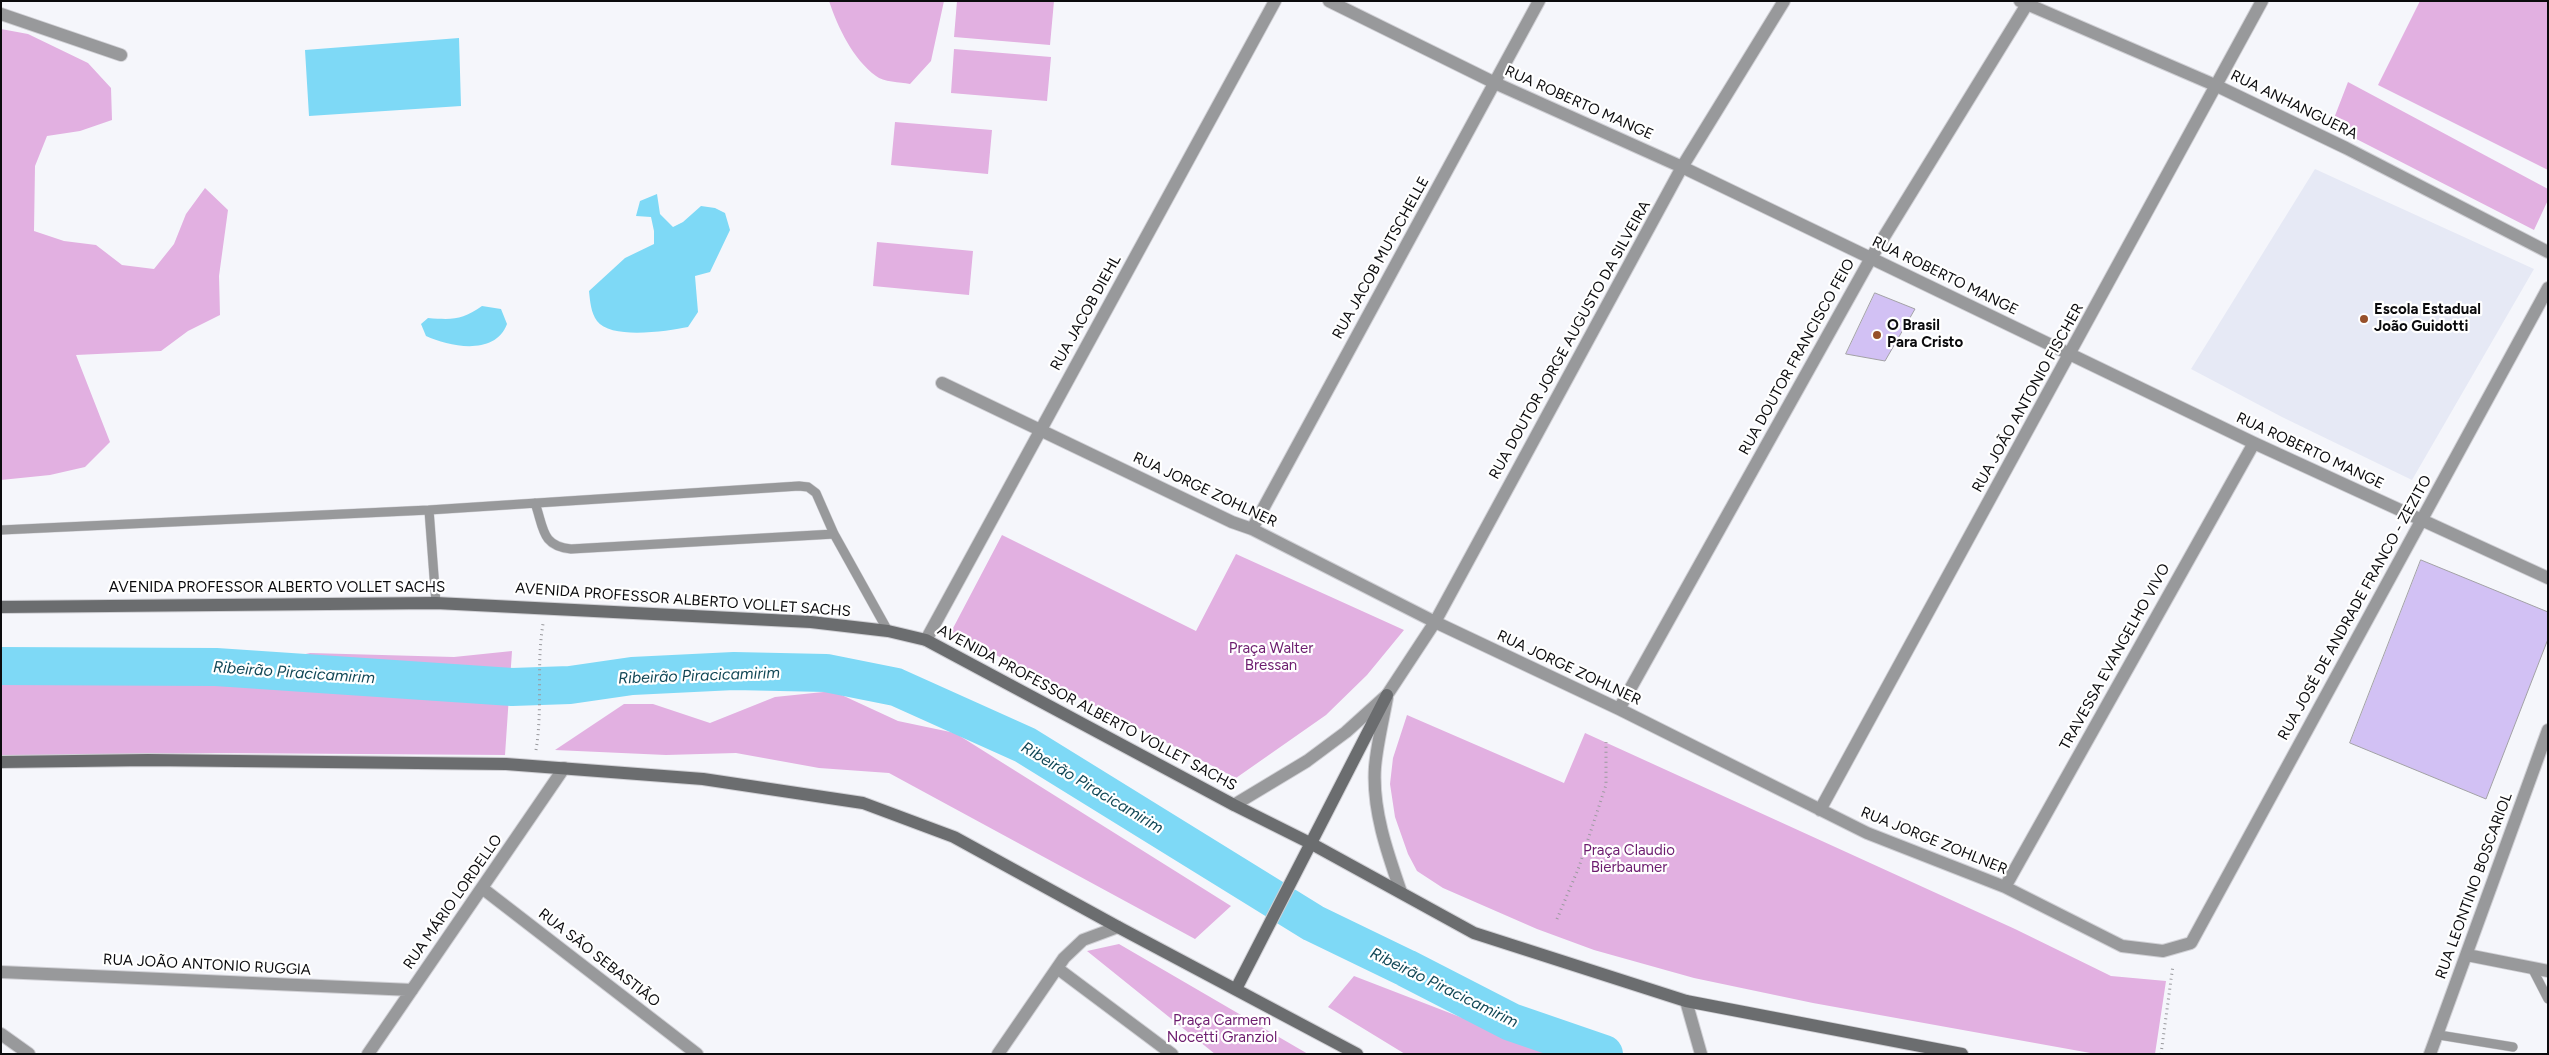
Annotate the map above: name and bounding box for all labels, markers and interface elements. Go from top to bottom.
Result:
street label: RUA ROBERTO MANGE [1502,62,1656,144]
street label: RUA ANHANGUERA [2228,66,2360,144]
street label: RUA JACOB MUTSCHELLE [1329,174,1433,342]
street label: RUA DOUTOR JORGE AUGUSTO DA SILVEIRA [1486,198,1654,482]
street label: RUA ROBERTO MANGE [1869,233,2021,319]
street label: RUA JACOB DIEHL [1047,252,1125,374]
street label: RUA DOUTOR FRANCISCO FEIO [1735,256,1859,458]
street label: RUA JOÃO ANTONIO FISCHER [1968,300,2088,496]
place label: Escola Estadual João Guidotti [2374,301,2481,336]
marker: Escola Estadual João Guidotti [2358,313,2370,325]
place label: O Brasil Para Cristo [1887,317,1963,352]
marker: O Brasil Para Cristo [1871,329,1883,341]
street label: RUA ROBERTO MANGE [2233,409,2387,493]
street label: RUA JORGE ZOHLNER [1130,449,1280,531]
street label: RUA JOSÉ DE ANDRADE FRANCO - ZEZITO [2274,472,2436,744]
street label: TRAVESSA EVANGELHO VIVO [2056,561,2174,753]
street label: AVENIDA PROFESSOR ALBERTO VOLLET SACHS [109,579,445,597]
street label: AVENIDA PROFESSOR ALBERTO VOLLET SACHS [515,579,851,621]
street label: AVENIDA PROFESSOR ALBERTO VOLLET SACHS [934,621,1240,795]
street label: RUA JORGE ZOHLNER [1494,627,1644,709]
park label: Praça Walter Bressan [1229,640,1313,675]
water label: Ribeirão Piracicamirim [212,658,376,688]
water label: Ribeirão Piracicamirim [618,664,780,688]
water label: Ribeirão Piracicamirim [1018,738,1166,838]
street label: RUA LEONTINO BOSCARIOL [2432,790,2516,982]
street label: RUA JORGE ZOHLNER [1858,803,2010,879]
street label: RUA MÁRIO LORDELLO [400,831,506,973]
park label: Praça Claudio Bierbaumer [1583,842,1675,877]
street label: RUA SÃO SEBASTIÃO [535,905,663,1011]
water label: Ribeirão Piracicamirim [1367,944,1521,1032]
street label: RUA JOÃO ANTONIO RUGGIA [103,951,311,979]
park label: Praça Carmem Nocetti Granziol [1167,1012,1277,1047]

